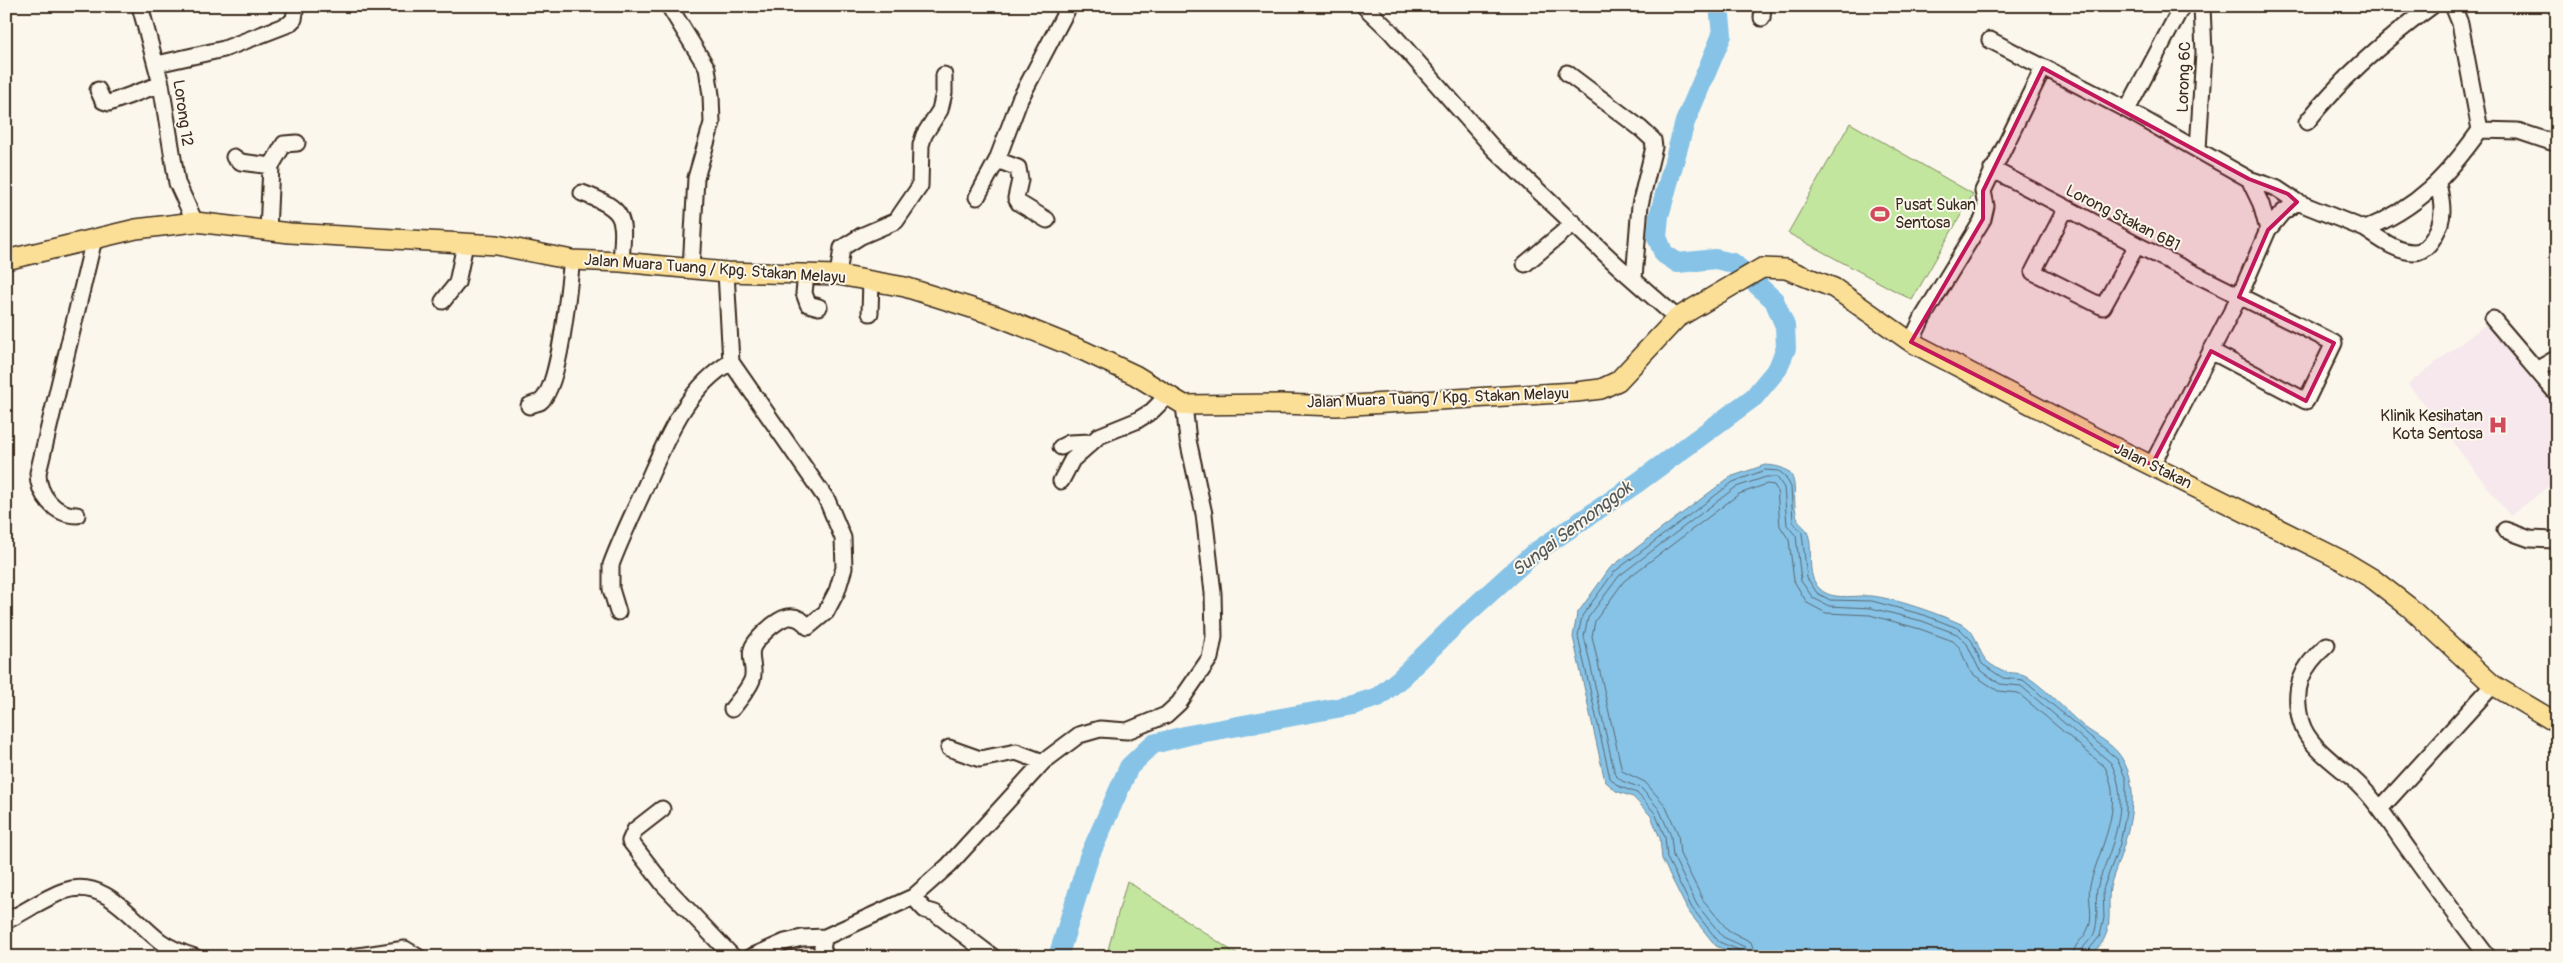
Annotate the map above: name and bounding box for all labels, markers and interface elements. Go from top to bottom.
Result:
street label: Lorong 6C [2173,41,2195,113]
street label: Lorong 12 [168,78,198,148]
street label: Lorong Stakan 6B1 [2062,180,2184,256]
place label: Pusat Sukan Sentosa [1895,195,1976,233]
sports icon: Pusat Sukan Sentosa [1869,203,1891,225]
street label: Jalan Muara Tuang / Kpg. Stakan Melayu [583,250,847,288]
street label: Jalan Muara Tuang / Kpg. Stakan Melayu [1307,383,1569,413]
place label: Klinik Kesihatan Kota Sentosa [2380,406,2483,444]
hospital icon: Klinik Kesihatan Kota Sentosa [2487,414,2509,436]
street label: Jalan Stakan [2111,439,2195,493]
water label: Sungai Semonggok [1507,475,1638,582]

